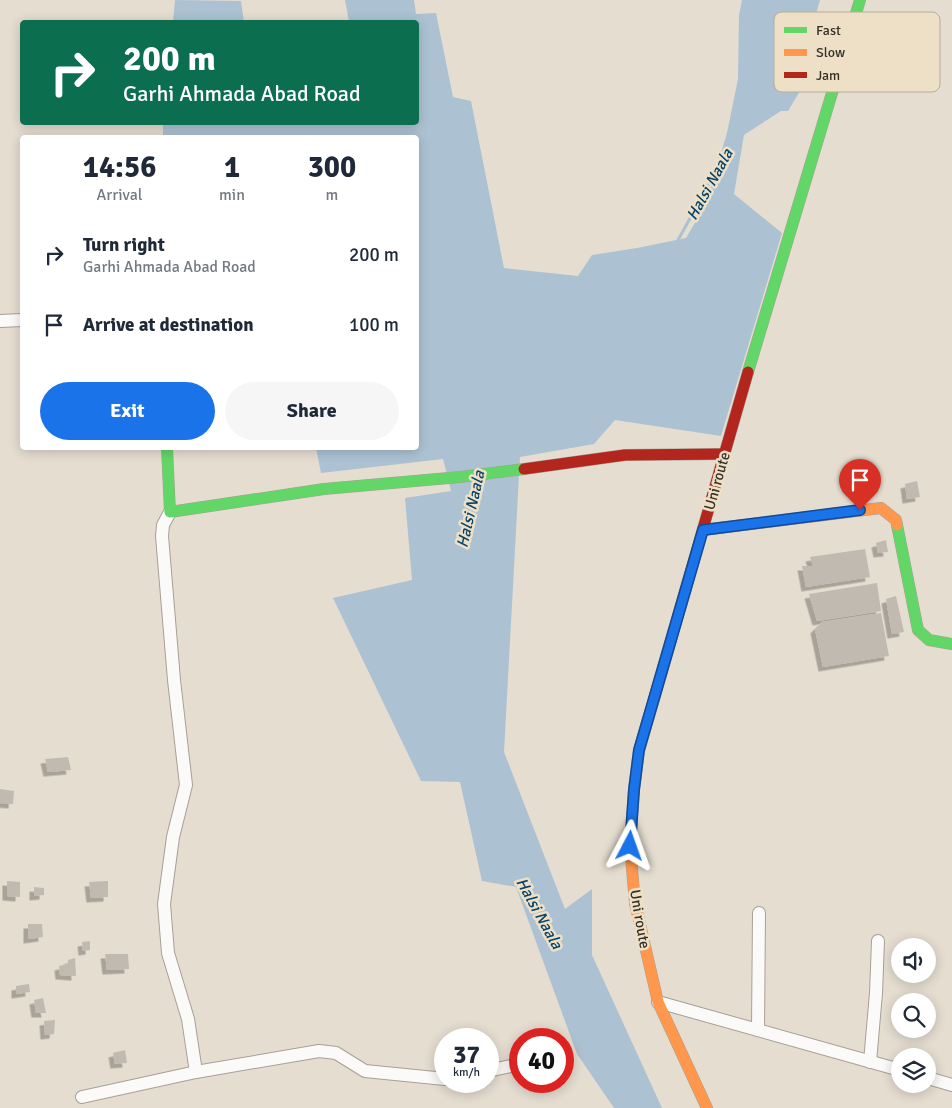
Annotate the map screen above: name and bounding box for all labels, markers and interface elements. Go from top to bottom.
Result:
legend [774,12,940,92]
text: Fast [816,22,841,39]
text: 200 m [123,37,216,80]
icon: right [40,40,105,105]
text: Slow [816,44,845,61]
text: Jam [816,67,840,84]
text: Garhi Ahmada Abad Road [123,80,361,107]
water label: Halsi Naala [682,145,738,224]
text: 14:56 [83,149,156,186]
text: 1 [224,149,240,186]
text: 300 [308,149,356,186]
text: Arrival [96,185,143,205]
text: min [219,185,245,205]
text: m [326,185,338,205]
text: Turn right [83,233,165,257]
icon: right [40,241,68,269]
text: 200 m [349,243,399,267]
text: Garhi Ahmada Abad Road [83,257,256,277]
icon: arrive [40,311,68,339]
text: Arrive at destination [83,313,254,337]
text: 100 m [349,313,399,337]
button: Exit [40,382,215,440]
button: Share [225,382,399,440]
street label: Uni route [700,450,734,512]
pin [839,459,881,510]
icon: arrive [846,466,874,494]
water label: Halsi Naala [452,468,490,550]
position arrow [603,819,655,871]
water label: Halsi Naala [511,874,567,953]
street label: Uni route [626,888,654,950]
map controls [891,938,936,1093]
button: sound [891,938,936,983]
button: search [891,993,936,1038]
speed limit sign: 40 [509,1028,574,1093]
text: 37 [453,1039,480,1070]
button: layers [891,1048,936,1093]
text: km/h [453,1065,480,1080]

